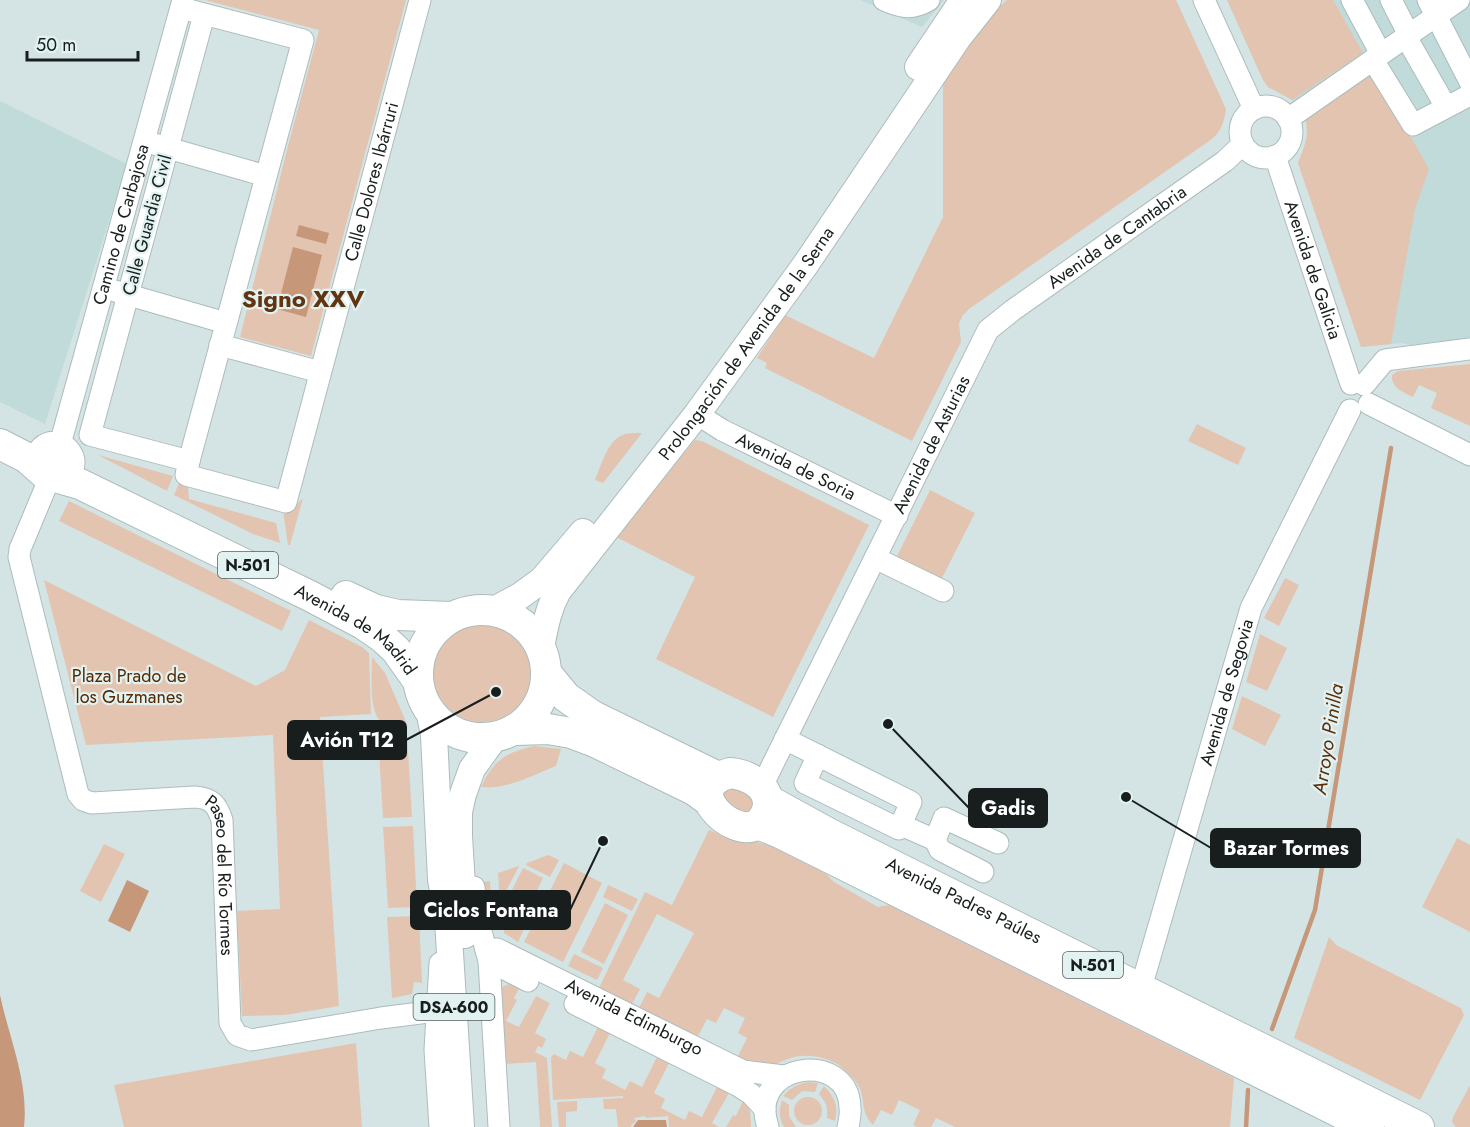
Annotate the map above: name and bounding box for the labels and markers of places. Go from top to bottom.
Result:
callout: Avión T12 [288,721,406,759]
callout: Gadis [969,789,1047,827]
callout: Bazar Tormes [1211,829,1360,867]
callout: Ciclos Fontana [411,891,570,929]

